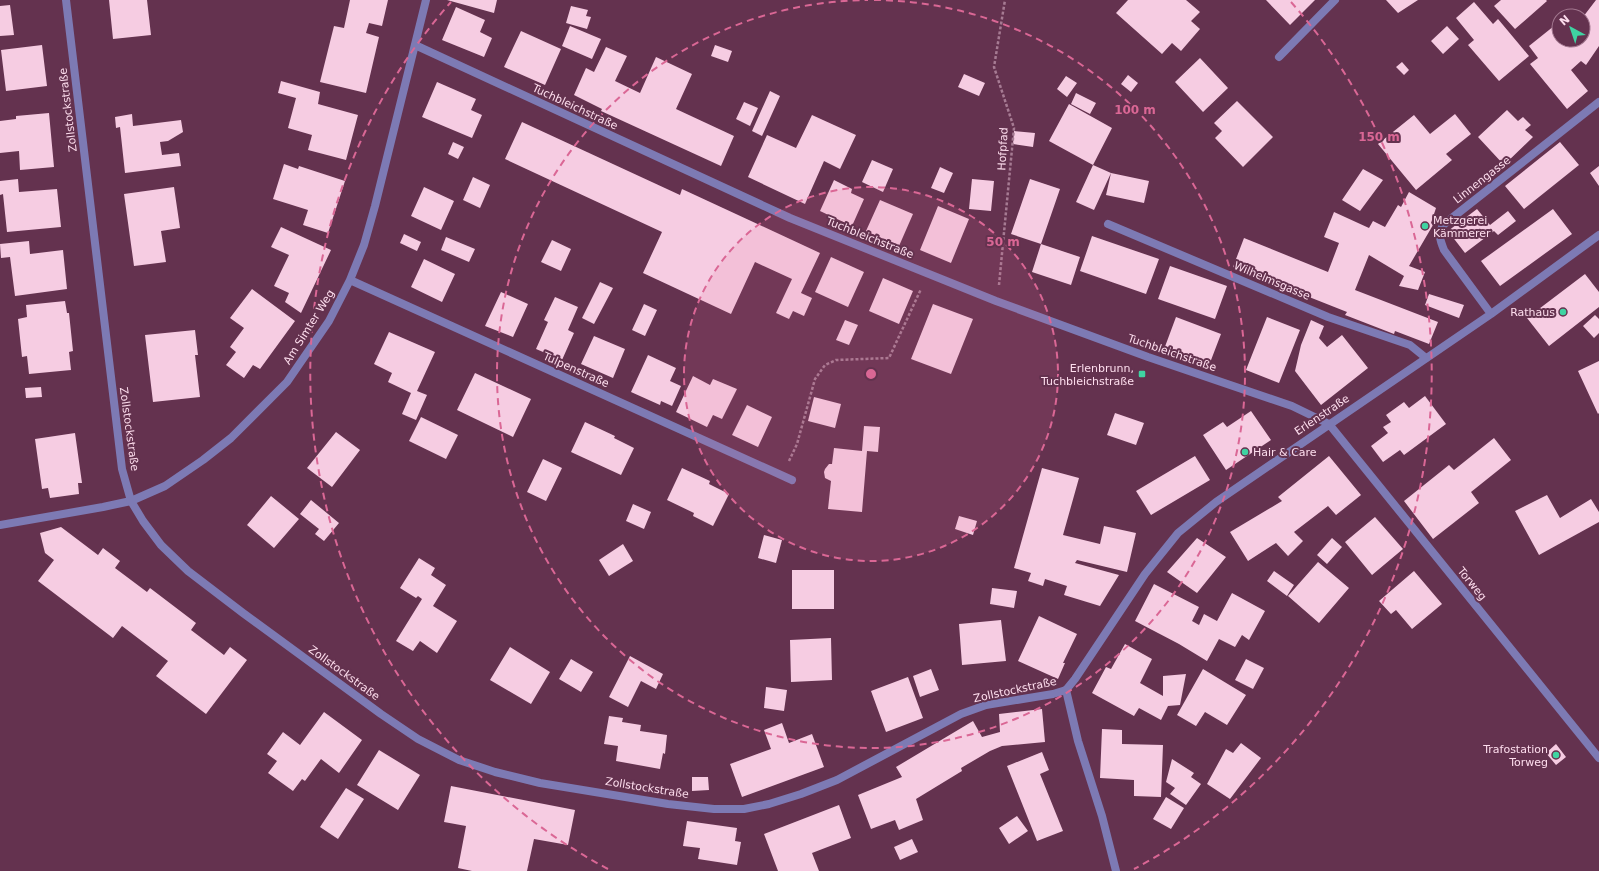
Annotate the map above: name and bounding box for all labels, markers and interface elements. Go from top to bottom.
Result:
north arrow [1551,8,1591,48]
text: N [1557,13,1573,29]
street label: Zollstockstraße [56,67,80,153]
street label: Tuchbleichstraße [529,81,620,133]
text: 100 m [1114,103,1156,117]
street label: Hofpfad [995,127,1011,171]
text: 150 m [1358,130,1400,144]
street label: Linnengasse [1451,154,1513,206]
street label: Tuchbleichstraße [824,214,916,262]
place label: Metzgerei Kämmerer [1433,214,1491,240]
marker: Metzgerei Kämmerer [1420,221,1430,231]
text: 50 m [986,235,1020,249]
street label: Wilhelmsgasse [1232,259,1312,303]
street label: Am Simter Weg [281,287,337,367]
place label: Rathaus [1510,306,1555,319]
marker: Rathaus [1558,307,1568,317]
street label: Tuchbleichstraße [1125,331,1218,374]
street label: Tulpenstraße [540,349,611,390]
place label: Erlenbrunn, Tuchbleichstraße [1040,362,1134,388]
centre of rings [864,367,878,381]
marker: Erlenbrunn, Tuchbleichstraße [1137,369,1147,379]
street label: Zollstockstraße [117,386,141,472]
street label: Erlenstraße [1292,392,1352,438]
place label: Hair & Care [1253,446,1317,459]
marker: Hair & Care [1240,447,1250,457]
street label: Torweg [1454,564,1489,603]
street label: Zollstockstraße [306,643,382,703]
street label: Zollstockstraße [972,675,1058,705]
place label: Trafostation Torweg [1482,743,1548,769]
marker: Trafostation Torweg [1551,750,1561,760]
street label: Zollstockstraße [604,775,690,801]

